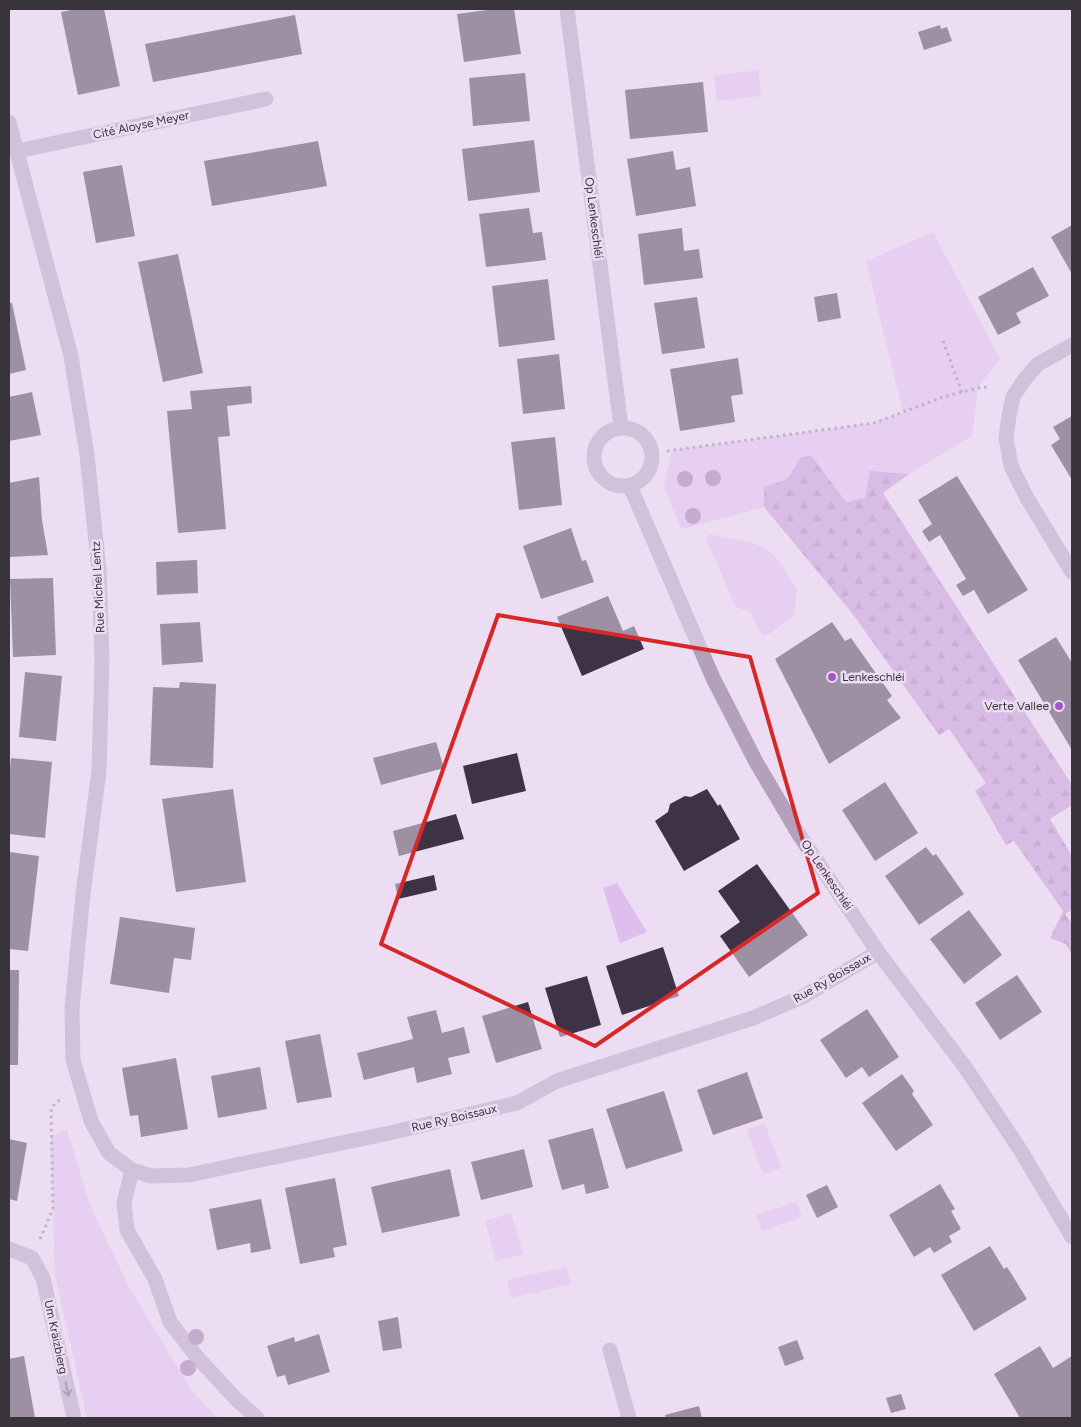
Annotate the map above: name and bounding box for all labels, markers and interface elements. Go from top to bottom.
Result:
street label: Cité Aloyse Meyer [92,108,190,142]
street label: Op Lenkeschléi [582,177,606,259]
street label: Rue Michel Lentz [89,541,107,633]
place label: Lenkeschléi [842,670,905,684]
marker: Lenkeschléi [826,671,838,683]
place label: Verte Vallee [984,699,1049,713]
marker: Verte Vallee [1053,700,1065,712]
street label: Op Lenkeschléi [798,837,856,913]
street label: Rue Ry Boissaux [791,950,874,1006]
street label: Rue Ry Boissaux [410,1101,498,1135]
street label: Um Kräizbierg [41,1299,71,1375]
one-way arrow [63,1380,72,1396]

